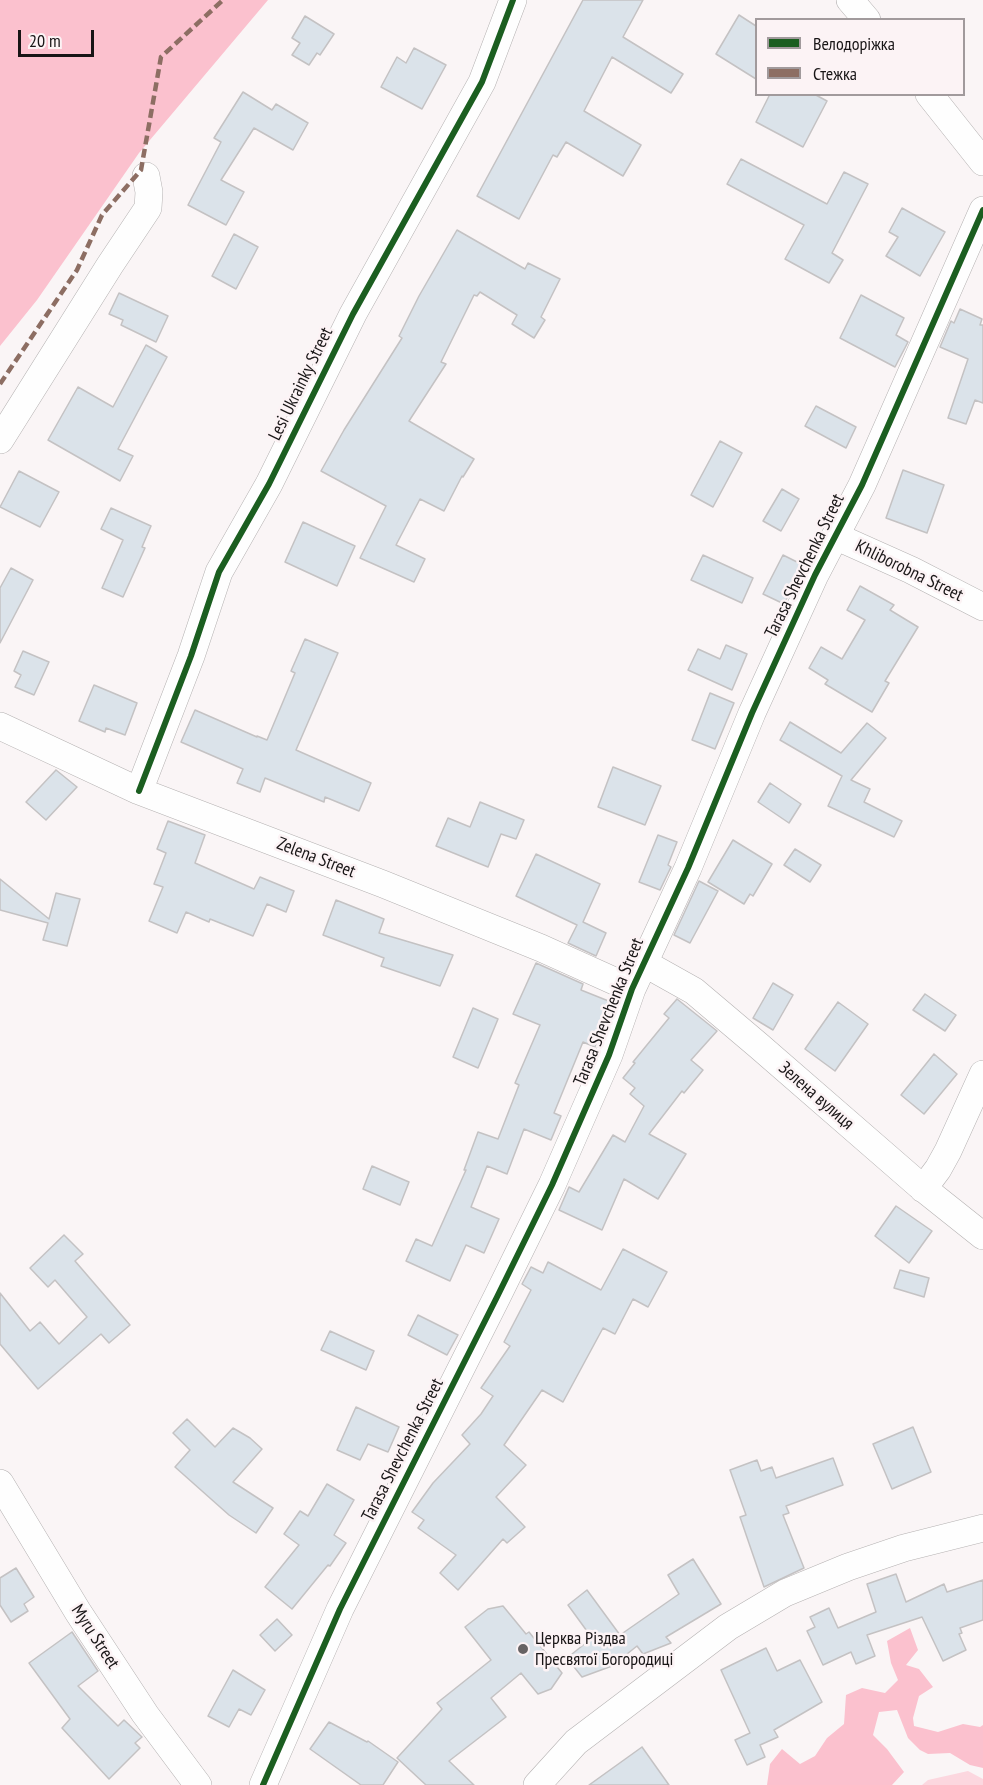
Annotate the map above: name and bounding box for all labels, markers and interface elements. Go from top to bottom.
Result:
scale bar [21,18,98,56]
legend [755,18,965,96]
text: 20 m [29,29,61,52]
text: Велодоріжка [813,32,895,55]
text: Стежка [813,62,857,85]
street label: Lesi Ukrainky Street [264,324,338,444]
street label: Tarasa Shevchenka Street [761,490,849,642]
street label: Khliborobna Street [852,536,966,606]
street label: Zelena Street [274,833,358,883]
street label: Tarasa Shevchenka Street [569,935,649,1089]
street label: Зелена вулиця [774,1058,858,1134]
street label: Tarasa Shevchenka Street [358,1375,448,1525]
street label: Myru Street [66,1601,124,1673]
place label: Церква Різдва Пресвятої Богородиці [535,1628,673,1670]
marker: Церква Різдва Пресвятої Богородиці [516,1642,530,1656]

